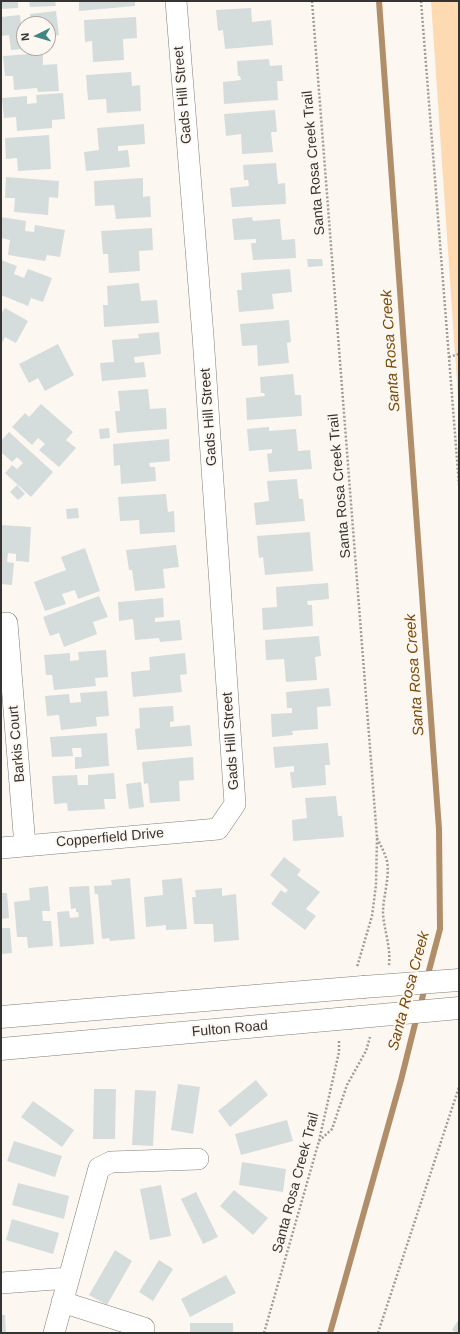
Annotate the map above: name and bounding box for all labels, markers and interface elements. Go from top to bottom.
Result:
north arrow [16,16,56,56]
text: N [19,32,31,41]
street label: Gads Hill Street [170,45,196,145]
street label: Santa Rosa Creek Trail [299,90,329,236]
water label: Santa Rosa Creek [378,289,404,413]
street label: Gads Hill Street [197,368,221,466]
street label: Santa Rosa Creek Trail [325,413,355,559]
water label: Santa Rosa Creek [402,613,428,737]
street label: Gads Hill Street [219,692,243,790]
street label: Barkis Court [5,705,29,783]
street label: Copperfield Drive [55,825,165,851]
water label: Santa Rosa Creek [384,929,434,1053]
street label: Fulton Road [191,1017,269,1041]
street label: Santa Rosa Creek Trail [269,1111,323,1255]

